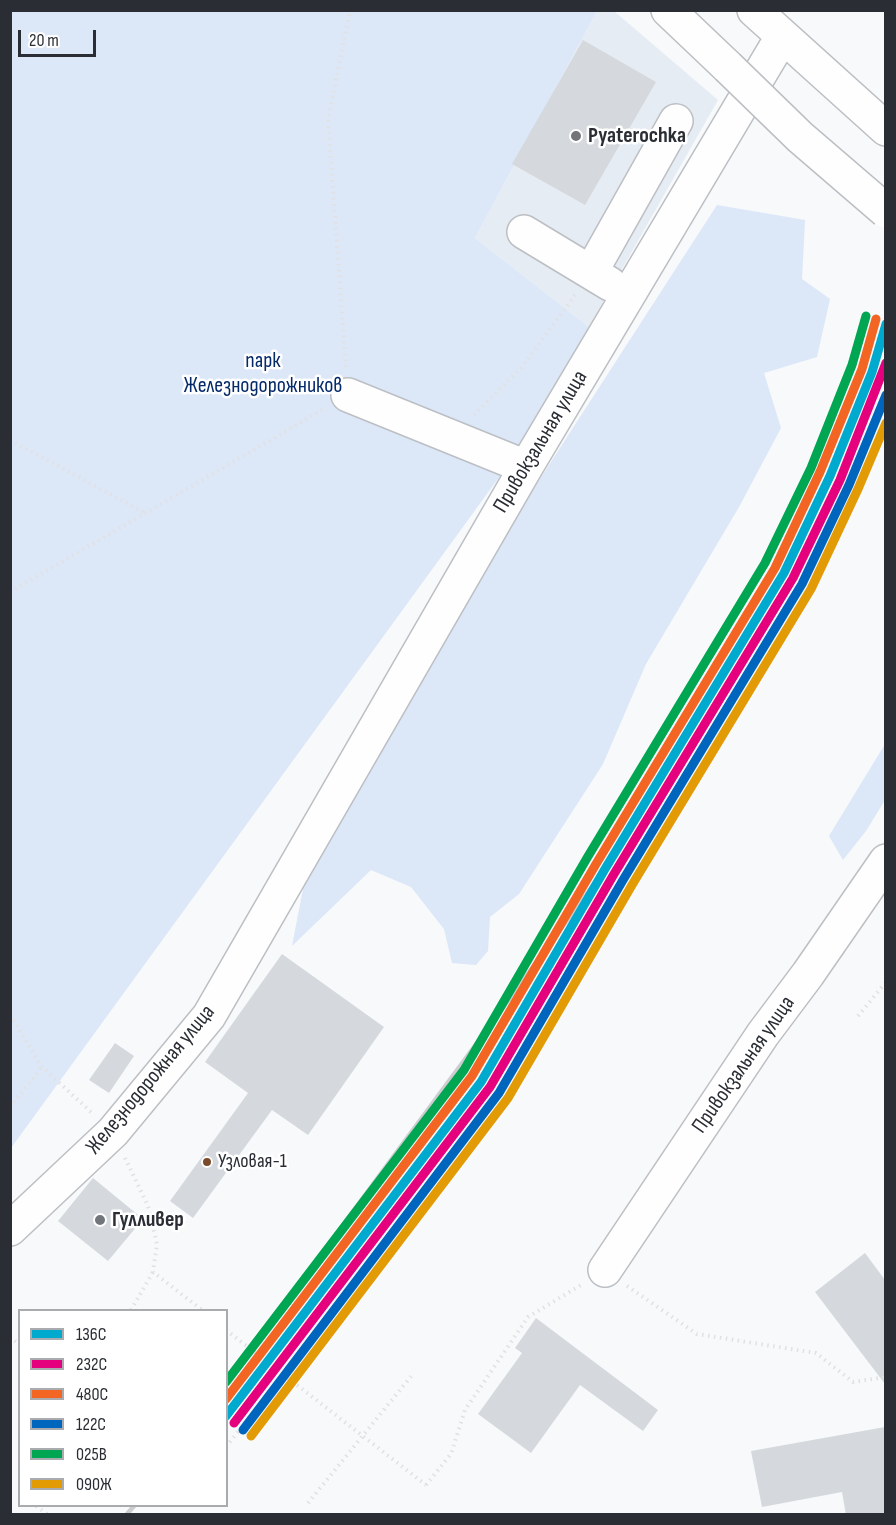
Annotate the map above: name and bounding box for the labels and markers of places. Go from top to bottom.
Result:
place label: Pyaterochka [588,123,686,149]
marker: Pyaterochka [569,129,583,143]
place label: Узловая-1 [218,1150,287,1174]
marker: Узловая-1 [201,1156,213,1168]
place label: Гулливер [112,1207,184,1233]
marker: Гулливер [93,1213,107,1227]

